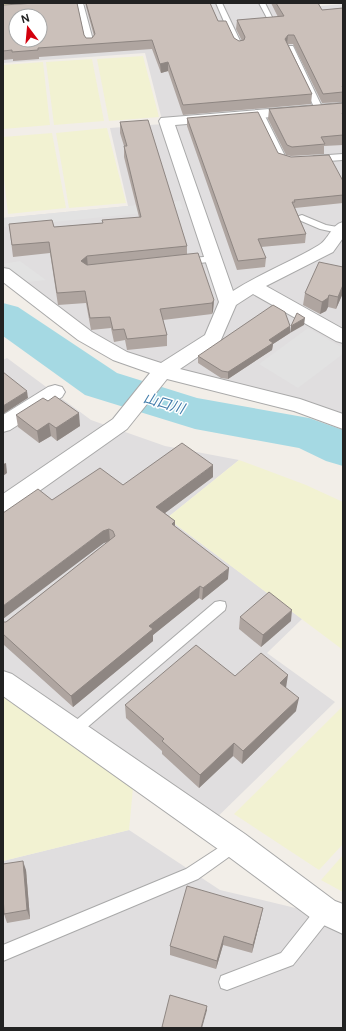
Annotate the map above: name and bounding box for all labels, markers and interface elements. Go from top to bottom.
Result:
north arrow [8,8,48,48]
text: N [19,11,31,26]
water label: 山口川 [141,388,189,418]

